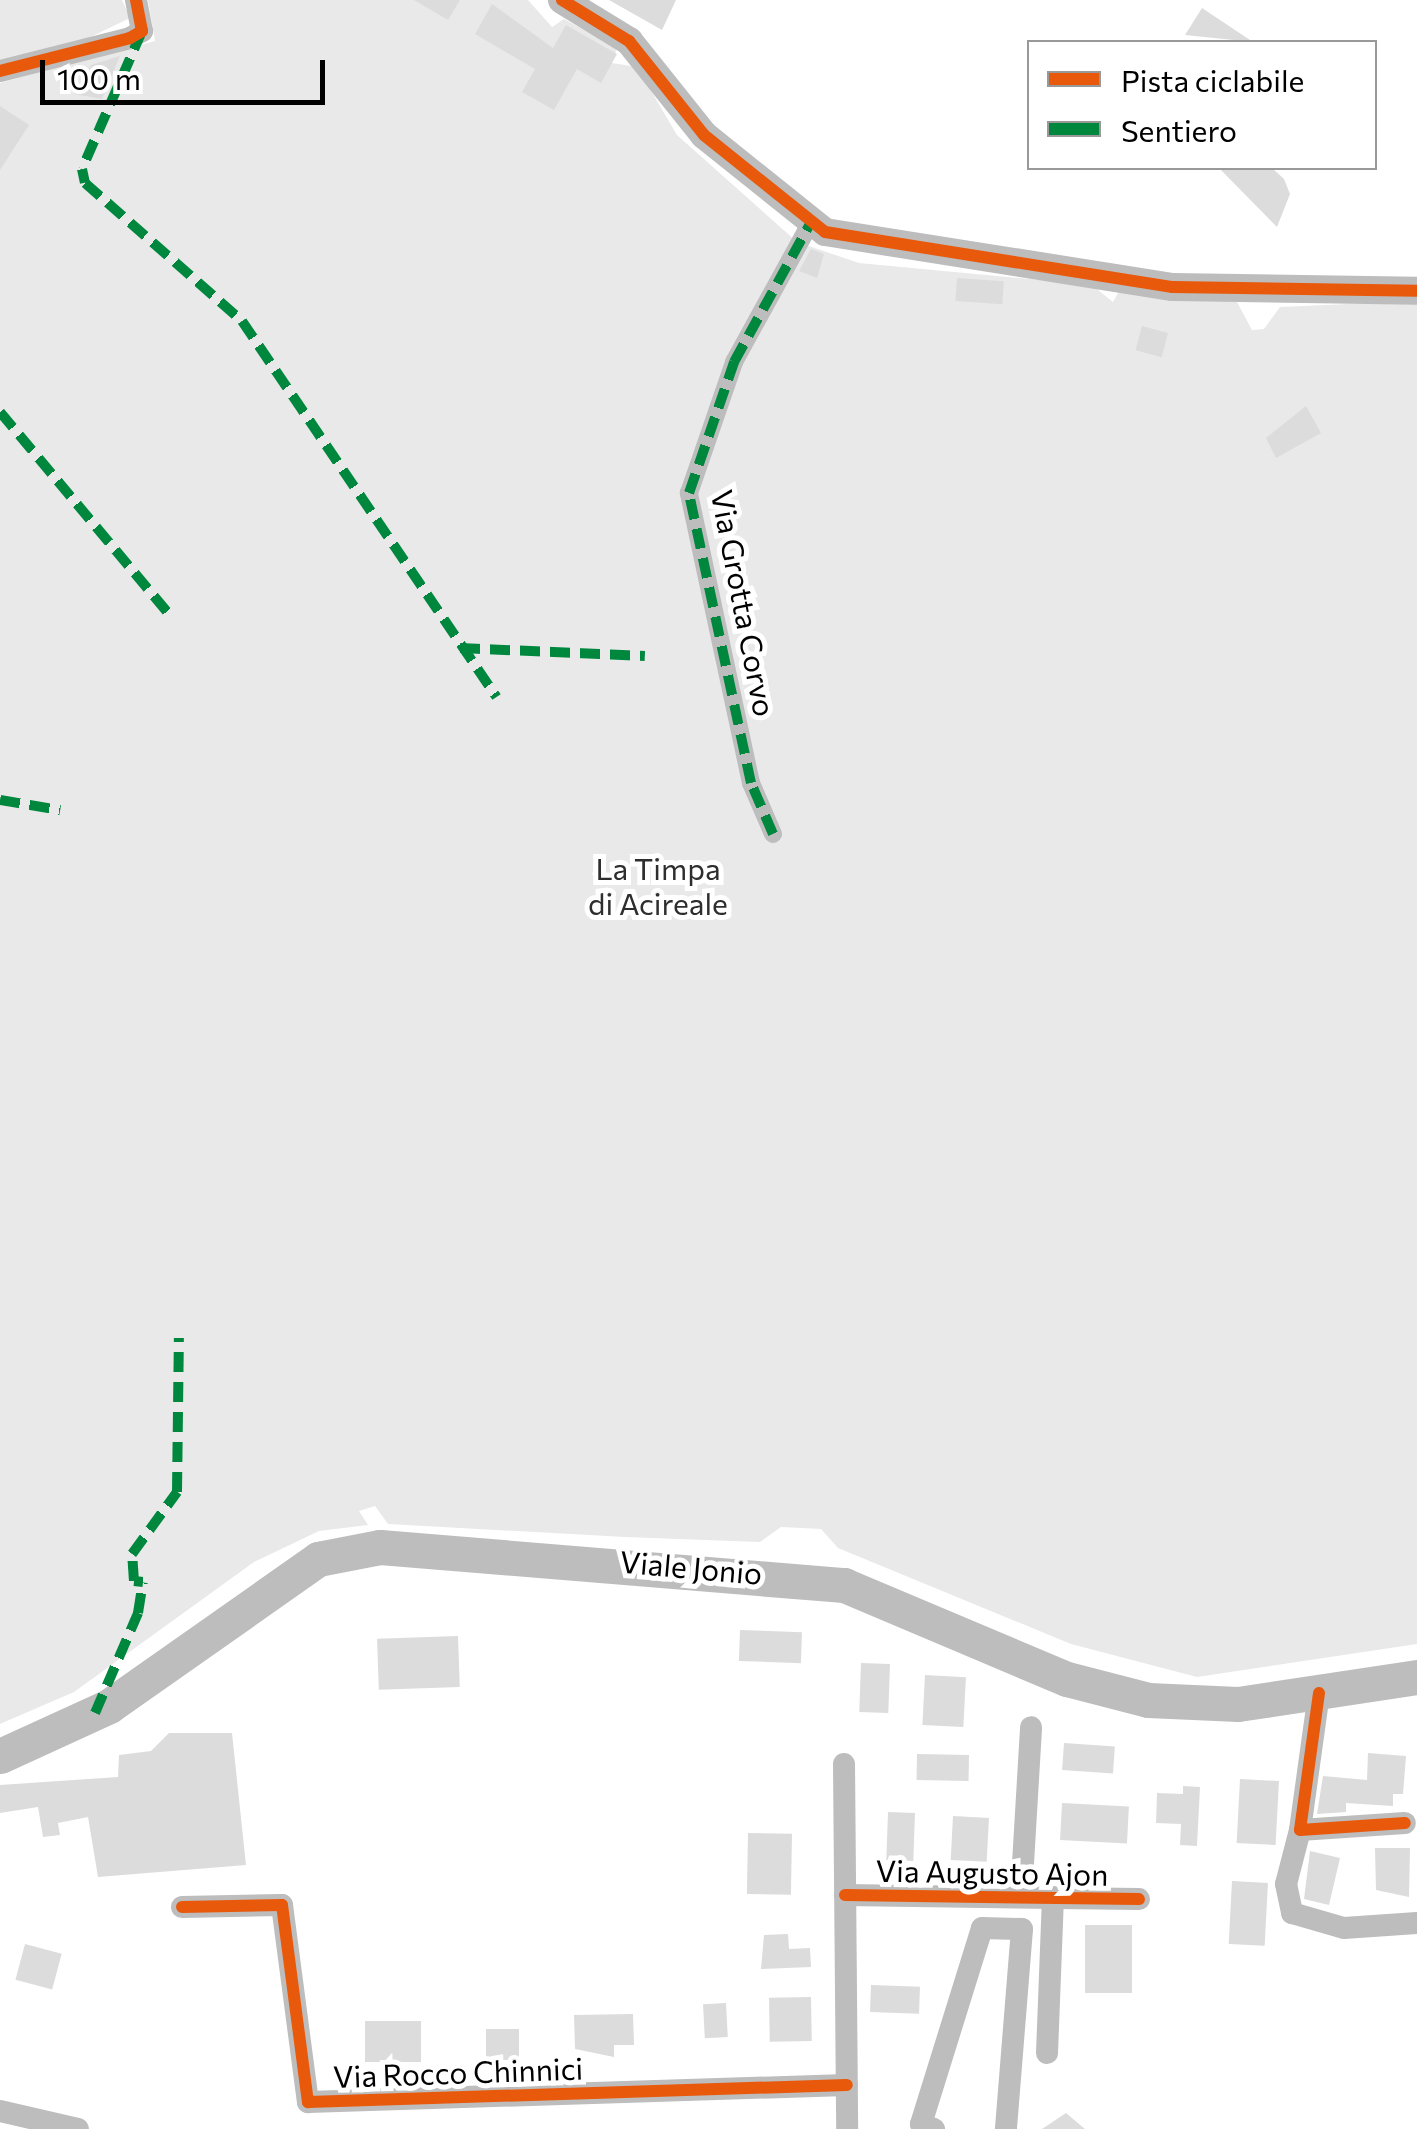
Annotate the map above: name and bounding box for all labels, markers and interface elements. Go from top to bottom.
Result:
scale bar [45,40,330,102]
legend [1027,40,1377,170]
text: 100 m [57,59,141,96]
text: Pista ciclabile [1121,61,1304,98]
text: Sentiero [1121,111,1237,148]
street label: Via Grotta Corvo [704,487,784,719]
park label: La Timpa di Acireale [588,850,728,920]
street label: Viale Jonio [618,1543,764,1591]
street label: Via Augusto Ajon [875,1852,1109,1892]
street label: Via Rocco Chinnici [332,2050,584,2094]

